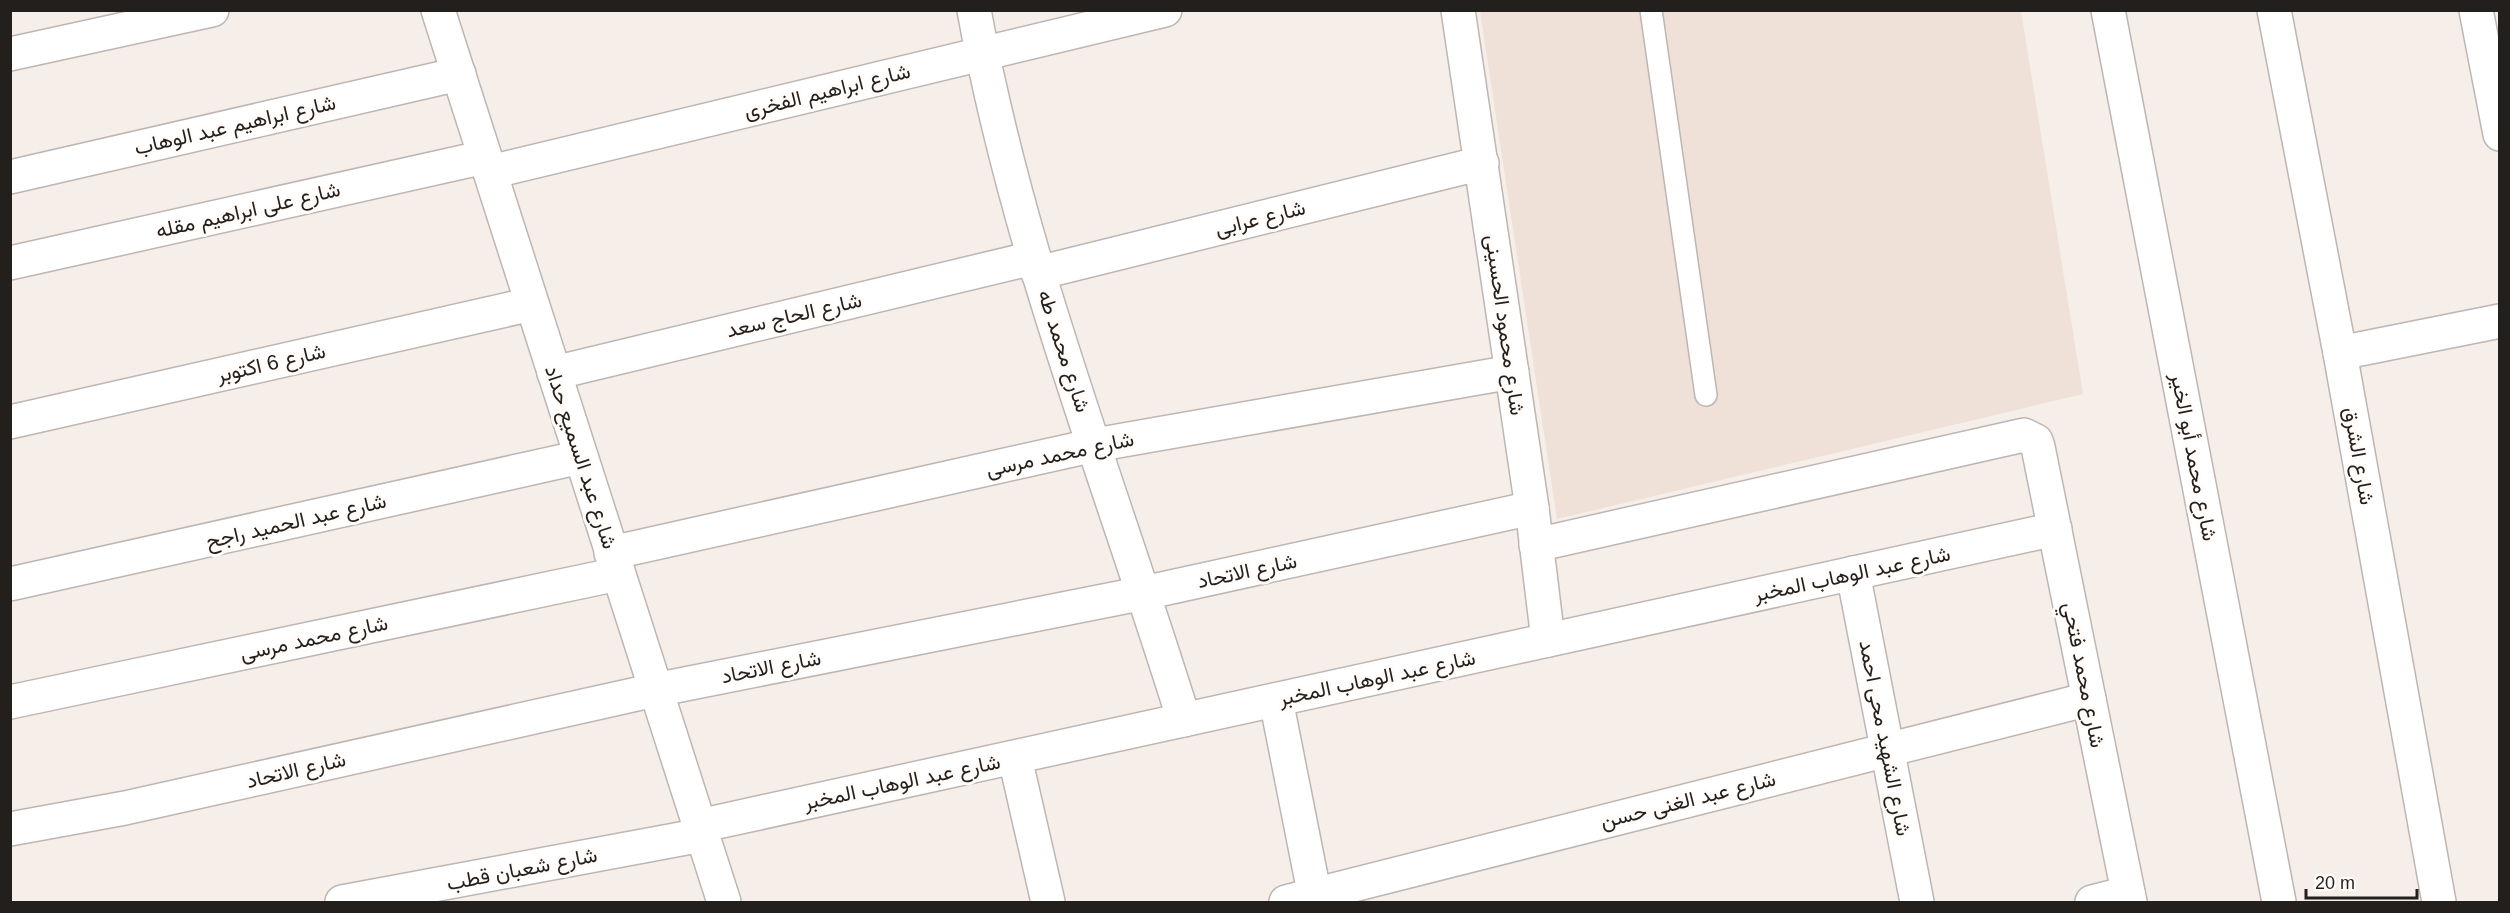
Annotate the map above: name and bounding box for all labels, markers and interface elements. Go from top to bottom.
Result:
street label: شارع ابراهيم الفخرى [741,59,913,125]
street label: شارع ابراهيم عبد الوهاب [132,90,339,162]
street label: شارع على ابراهيم مقله [154,177,343,245]
street label: شارع عرابى [1212,195,1308,243]
street label: شارع محمود الحسينى [1478,233,1530,417]
street label: شارع محمد طه [1031,287,1095,416]
street label: شارع الحاج سعد [724,288,865,344]
street label: شارع 6 اكتوبر [213,339,328,389]
street label: شارع عبد السميع حداد [538,362,622,552]
street label: شارع محمد أبو الخير [2164,370,2222,543]
street label: شارع الشرق [2337,405,2379,507]
street label: شارع محمد مرسى [984,427,1137,483]
street label: شارع عبد الحميد راجح [203,489,389,555]
street label: شارع عبد الوهاب المخبر [1750,541,1953,609]
street label: شارع الاتحاد [1195,549,1299,595]
street label: شارع محمد فتحي [2053,600,2110,751]
street label: شارع محمد مرسى [238,611,391,667]
street label: شارع الشهيد محى احمد [1852,638,1916,838]
street label: شارع عبد الوهاب المخبر [1275,645,1478,713]
street label: شارع الاتحاد [719,646,823,690]
street label: شارع الاتحاد [244,747,348,795]
street label: شارع عبد الوهاب المخبر [800,749,1003,817]
street label: شارع عبد الغنى حسن [1598,767,1779,835]
street label: شارع شعبان قطب [445,843,600,897]
scale bar [2306,862,2417,900]
text: 20 m [2315,873,2355,893]

